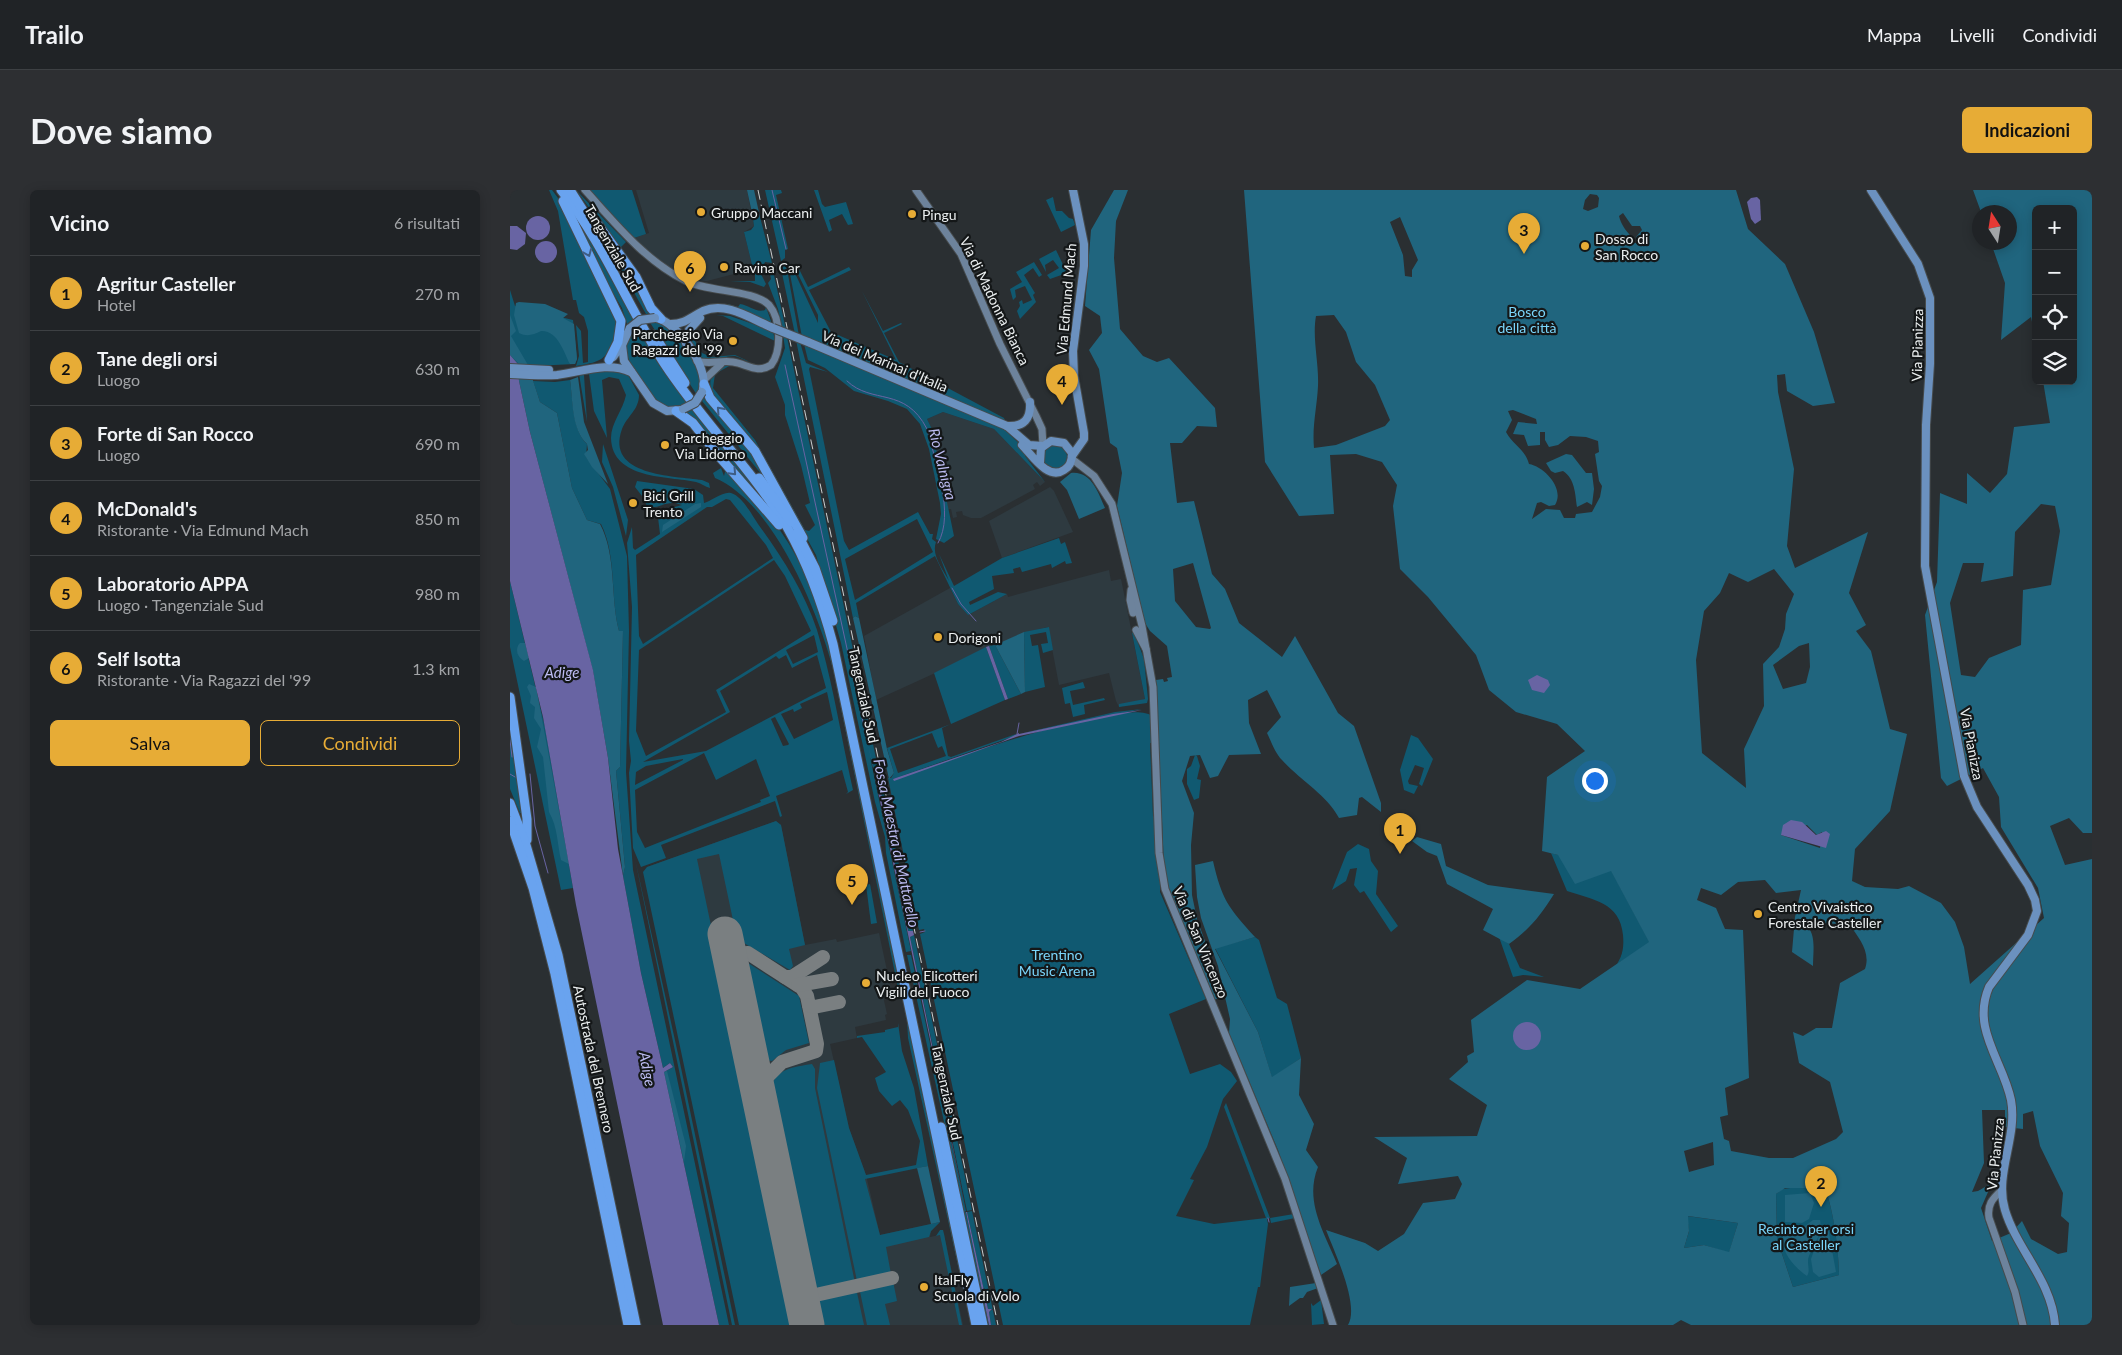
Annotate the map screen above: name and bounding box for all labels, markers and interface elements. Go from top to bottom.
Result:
text: Trailo [25,20,84,49]
text: Mappa [1867,24,1922,46]
text: Livelli [1950,24,1994,46]
text: Condividi [2022,24,2097,46]
button: Indicazioni [1962,107,2092,153]
text: Dove siamo [30,109,213,151]
street label: Tangenziale Sud [581,201,645,295]
place label: Gruppo Maccani [711,204,812,221]
north arrow [1972,205,2017,250]
map controls [2032,205,2077,385]
button: + [2032,205,2077,250]
marker: Gruppo Maccani [695,206,707,218]
place label: Pingu [922,206,957,223]
marker: Pingu [906,208,918,220]
text: Vicino [50,210,109,235]
text: 6 risultati [394,213,460,232]
pin: 3 [1508,213,1540,254]
place label: Dosso di San Rocco [1595,230,1658,263]
street label: Via di Madonna Bianca [957,234,1033,368]
marker: Dosso di San Rocco [1579,240,1591,252]
street label: Via Edmund Mach [1053,243,1079,355]
one-way arrow [582,248,592,257]
button: − [2032,250,2077,295]
pin: 6 [674,251,706,292]
place label: Ravina Car [734,259,800,276]
marker: Ravina Car [718,261,730,273]
text: Agritur Casteller [97,272,236,295]
text: 1 [61,284,71,303]
text: 270 m [415,284,460,303]
text: Hotel [97,295,136,314]
button: locate [2032,295,2077,340]
park label: Bosco della città [1498,303,1557,336]
street label: Via Pianizza [1908,308,1926,382]
place label: Parcheggio Via Ragazzi del '99 [632,325,723,358]
street label: Via dei Marinai d'Italia [819,327,951,395]
marker: Parcheggio Via Ragazzi del '99 [727,335,739,347]
button: layers [2032,340,2077,385]
text: Tane degli orsi [97,347,218,370]
text: 2 [61,359,71,378]
text: 630 m [415,359,460,378]
pin: 4 [1046,364,1078,405]
text: Luogo [97,370,140,389]
one-way arrow [717,406,726,415]
text: Forte di San Rocco [97,422,254,445]
water label: Rio Valnigra [925,426,961,502]
place label: Parcheggio Via Lidorno [675,429,746,462]
text: 3 [61,434,71,453]
text: 690 m [415,434,460,453]
marker: Parcheggio Via Lidorno [659,439,671,451]
text: Luogo [97,445,140,464]
one-way arrow [727,466,736,475]
place label: Bici Grill Trento [643,487,694,520]
text: McDonald's [97,497,197,520]
marker: Bici Grill Trento [627,497,639,509]
text: 4 [61,509,71,528]
text: 850 m [415,509,460,528]
text: Ristorante · Via Edmund Mach [97,520,309,539]
text: Laboratorio APPA [97,572,248,595]
text: 5 [61,584,71,603]
text: 980 m [415,584,460,603]
text: Luogo · Tangenziale Sud [97,595,264,614]
place label: Dorigoni [948,629,1001,646]
marker: Dorigoni [932,631,944,643]
street label: Tangenziale Sud [846,645,882,745]
text: Self Isotta [97,647,181,670]
text: 6 [61,659,71,678]
text: 1.3 km [412,659,460,678]
water label: Adige [544,663,579,681]
text: Ristorante · Via Ragazzi del '99 [97,670,311,689]
street label: Via Pianizza [1957,707,1987,781]
button: Salva [50,720,250,766]
button: Condividi [260,720,460,766]
water label: Fossa Maestra di Mattarello [870,757,924,929]
your location [1582,768,1608,794]
pin: 1 [1384,813,1416,854]
pin: 5 [836,864,868,905]
street label: Via di San Vincenzo [1170,883,1232,1001]
place label: Centro Vivaistico Forestale Casteller [1768,898,1882,931]
marker: Centro Vivaistico Forestale Casteller [1752,908,1764,920]
park label: Trentino Music Arena [1019,946,1095,979]
place label: Nucleo Elicotteri Vigili del Fuoco [876,967,978,1000]
marker: Nucleo Elicotteri Vigili del Fuoco [860,977,872,989]
street label: Autostrada del Brennero [570,984,618,1134]
street label: Tangenziale Sud [929,1042,965,1142]
water label: Adige [636,1049,660,1088]
street label: Via Pianizza [1983,1117,2007,1191]
pin: 2 [1805,1166,1837,1207]
park label: Recinto per orsi al Casteller [1758,1220,1854,1253]
place label: ItalFly Scuola di Volo [934,1271,1020,1304]
marker: ItalFly Scuola di Volo [918,1281,930,1293]

